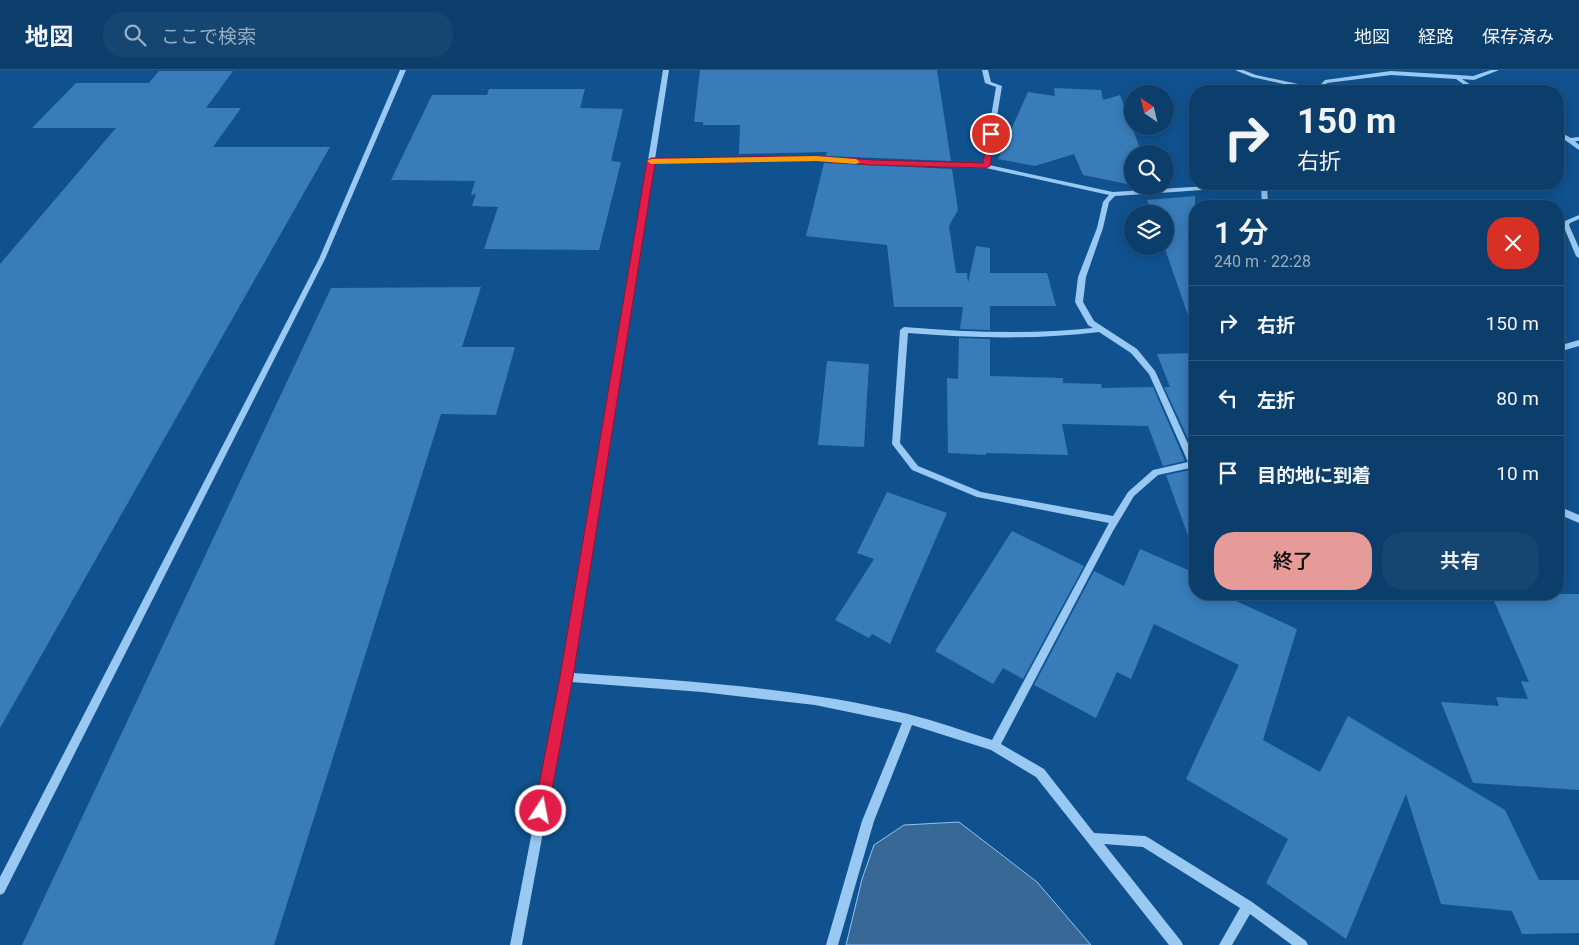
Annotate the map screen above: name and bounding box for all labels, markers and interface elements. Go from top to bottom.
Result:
search box [103,12,453,57]
icon: search [121,21,149,49]
text: 地図 [25,23,73,51]
text: ここで検索 [161,25,256,48]
text: 地図 [1354,26,1390,47]
text: 経路 [1418,26,1454,47]
text: 保存済み [1482,26,1554,47]
north arrow [1124,85,1174,135]
map controls [1124,85,1174,255]
text: 150 m [1297,101,1396,142]
icon: right [1214,105,1279,170]
pin [970,113,1012,155]
icon: arrive [977,120,1005,148]
button: search [1124,145,1174,195]
text: 右折 [1297,149,1341,174]
button: layers [1124,205,1174,255]
text: 1 分 [1214,215,1269,250]
button: close [1487,217,1539,269]
text: 240 m · 22:28 [1214,252,1311,271]
icon: right [1214,309,1242,337]
text: 150 m [1486,312,1539,335]
text: 右折 [1257,314,1295,337]
icon: left [1214,384,1242,412]
text: 80 m [1496,387,1539,410]
text: 左折 [1257,389,1295,412]
icon: arrive [1214,459,1242,487]
text: 10 m [1496,462,1539,485]
text: 目的地に到着 [1257,464,1371,487]
button: 終了 [1214,532,1372,590]
button: 共有 [1382,532,1539,590]
position arrow [514,784,566,836]

